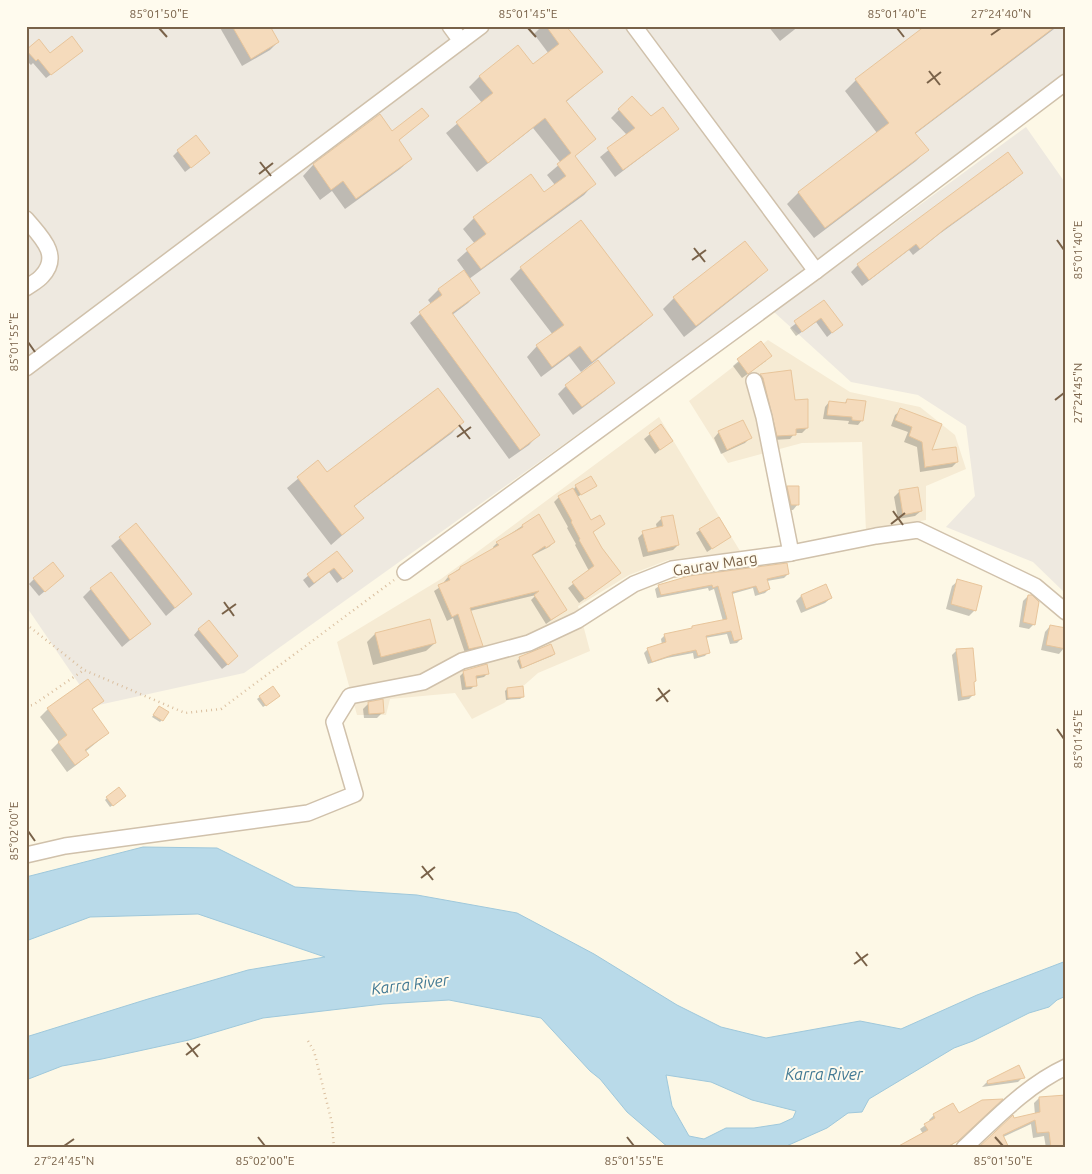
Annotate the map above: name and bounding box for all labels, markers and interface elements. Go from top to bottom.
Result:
text: 85°01'50"E [130,7,189,20]
text: 85°01'45"E [499,7,558,20]
text: 85°01'40"E [868,7,927,20]
text: 27°24'40"N [971,7,1031,20]
text: 85°01'40"E [1071,220,1084,279]
text: 85°01'55"E [7,312,20,371]
text: 27°24'45"N [1071,363,1084,423]
street label: Gaurav Marg [672,549,758,579]
text: 85°01'45"E [1071,709,1084,768]
text: 85°02'00"E [7,801,20,860]
water label: Karra River [370,970,451,998]
water label: Karra River [785,1065,864,1083]
text: 27°24'45"N [34,1154,94,1167]
text: 85°02'00"E [236,1154,295,1167]
text: 85°01'55"E [605,1154,664,1167]
text: 85°01'50"E [974,1154,1033,1167]

